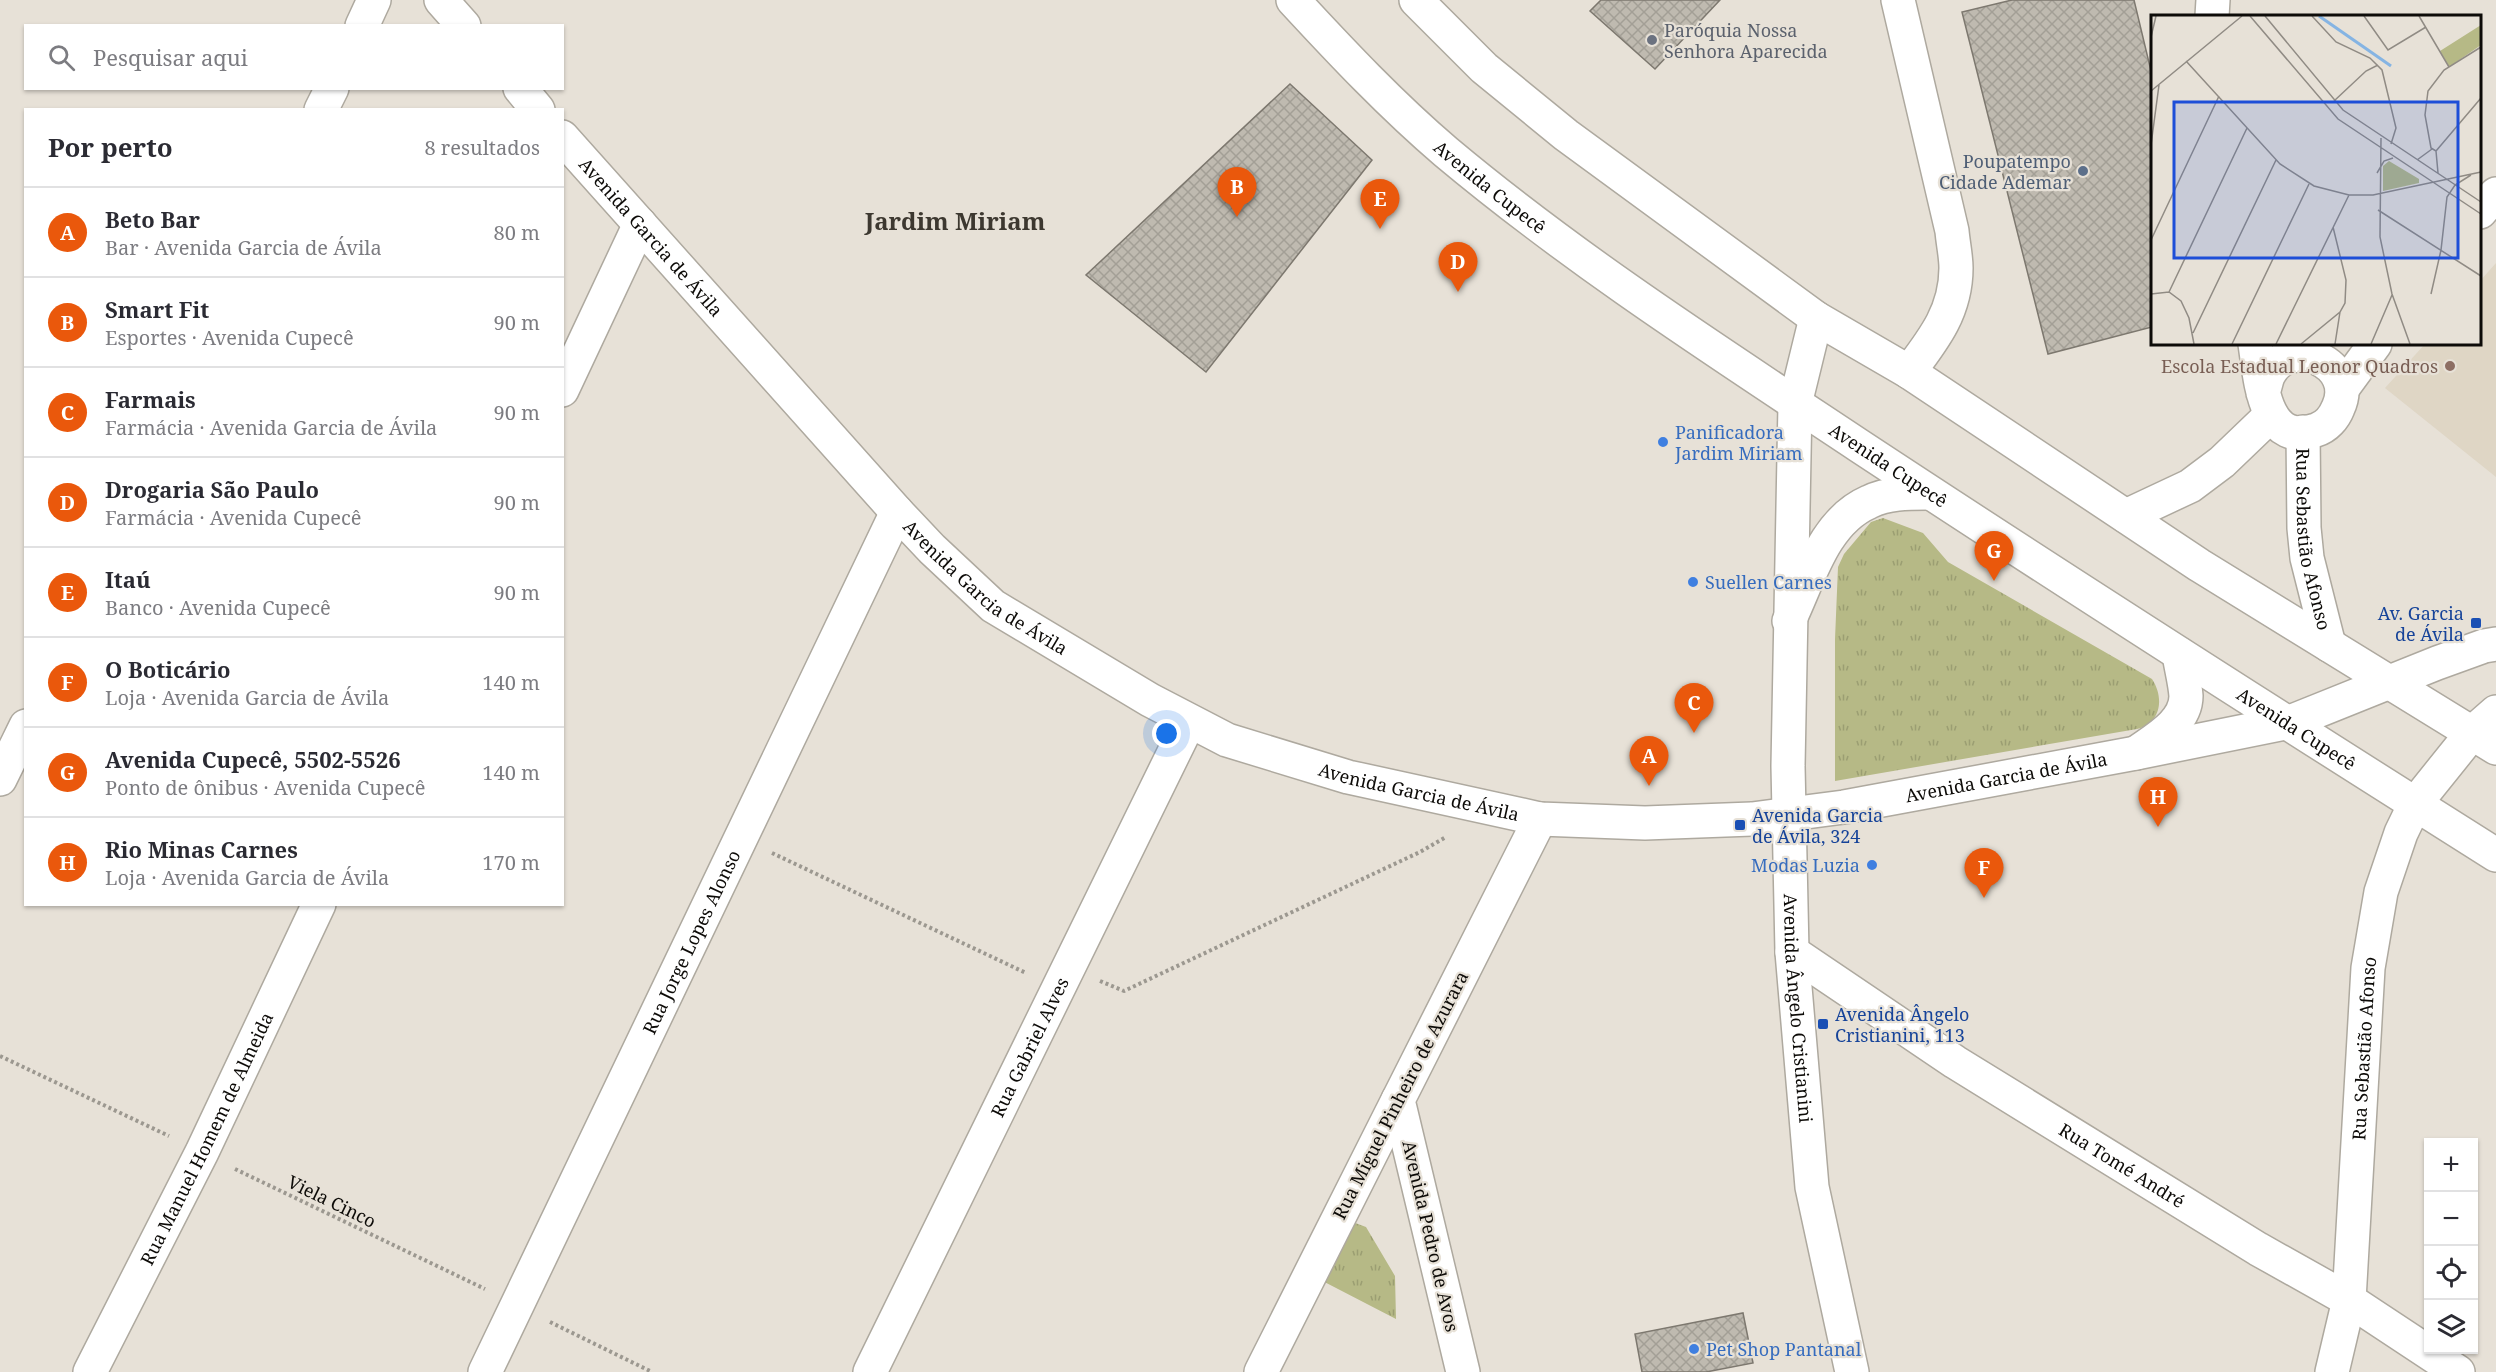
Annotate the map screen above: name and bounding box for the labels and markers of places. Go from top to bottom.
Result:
place label: Paróquia Nossa Senhora Aparecida [1664,18,1828,63]
marker: Paróquia Nossa Senhora Aparecida [1645,33,1659,47]
place label: Poupatempo Cidade Ademar [1939,149,2072,194]
marker: Poupatempo Cidade Ademar [2076,164,2090,178]
pin: B [1218,168,1256,217]
pin: E [1360,180,1400,229]
pin: D [1438,242,1478,292]
place label: Escola Estadual Leonor Quadros [2161,354,2438,378]
marker: Escola Estadual Leonor Quadros [2443,359,2457,373]
place label: Panificadora Jardim Miriam [1674,420,1803,465]
marker: Panificadora Jardim Miriam [1656,435,1670,449]
pin: G [1974,532,2014,581]
place label: Suellen Carnes [1705,570,1832,594]
marker: Suellen Carnes [1686,575,1700,589]
place label: Av. Garcia de Ávila [2378,601,2464,646]
marker: Av. Garcia de Ávila [2469,616,2483,630]
pin: C [1674,684,1714,733]
pin: A [1630,736,1668,786]
pin: H [2138,778,2178,827]
place label: Avenida Garcia de Ávila, 324 [1752,803,1883,848]
marker: Avenida Garcia de Ávila, 324 [1733,818,1747,832]
pin: F [1964,848,2004,898]
place label: Modas Luzia [1751,853,1860,877]
marker: Modas Luzia [1865,858,1879,872]
place label: Avenida Ângelo Cristianini, 113 [1835,1002,1969,1047]
marker: Avenida Ângelo Cristianini, 113 [1816,1017,1830,1031]
place label: Pet Shop Pantanal [1706,1337,1862,1361]
marker: Pet Shop Pantanal [1687,1342,1701,1356]

